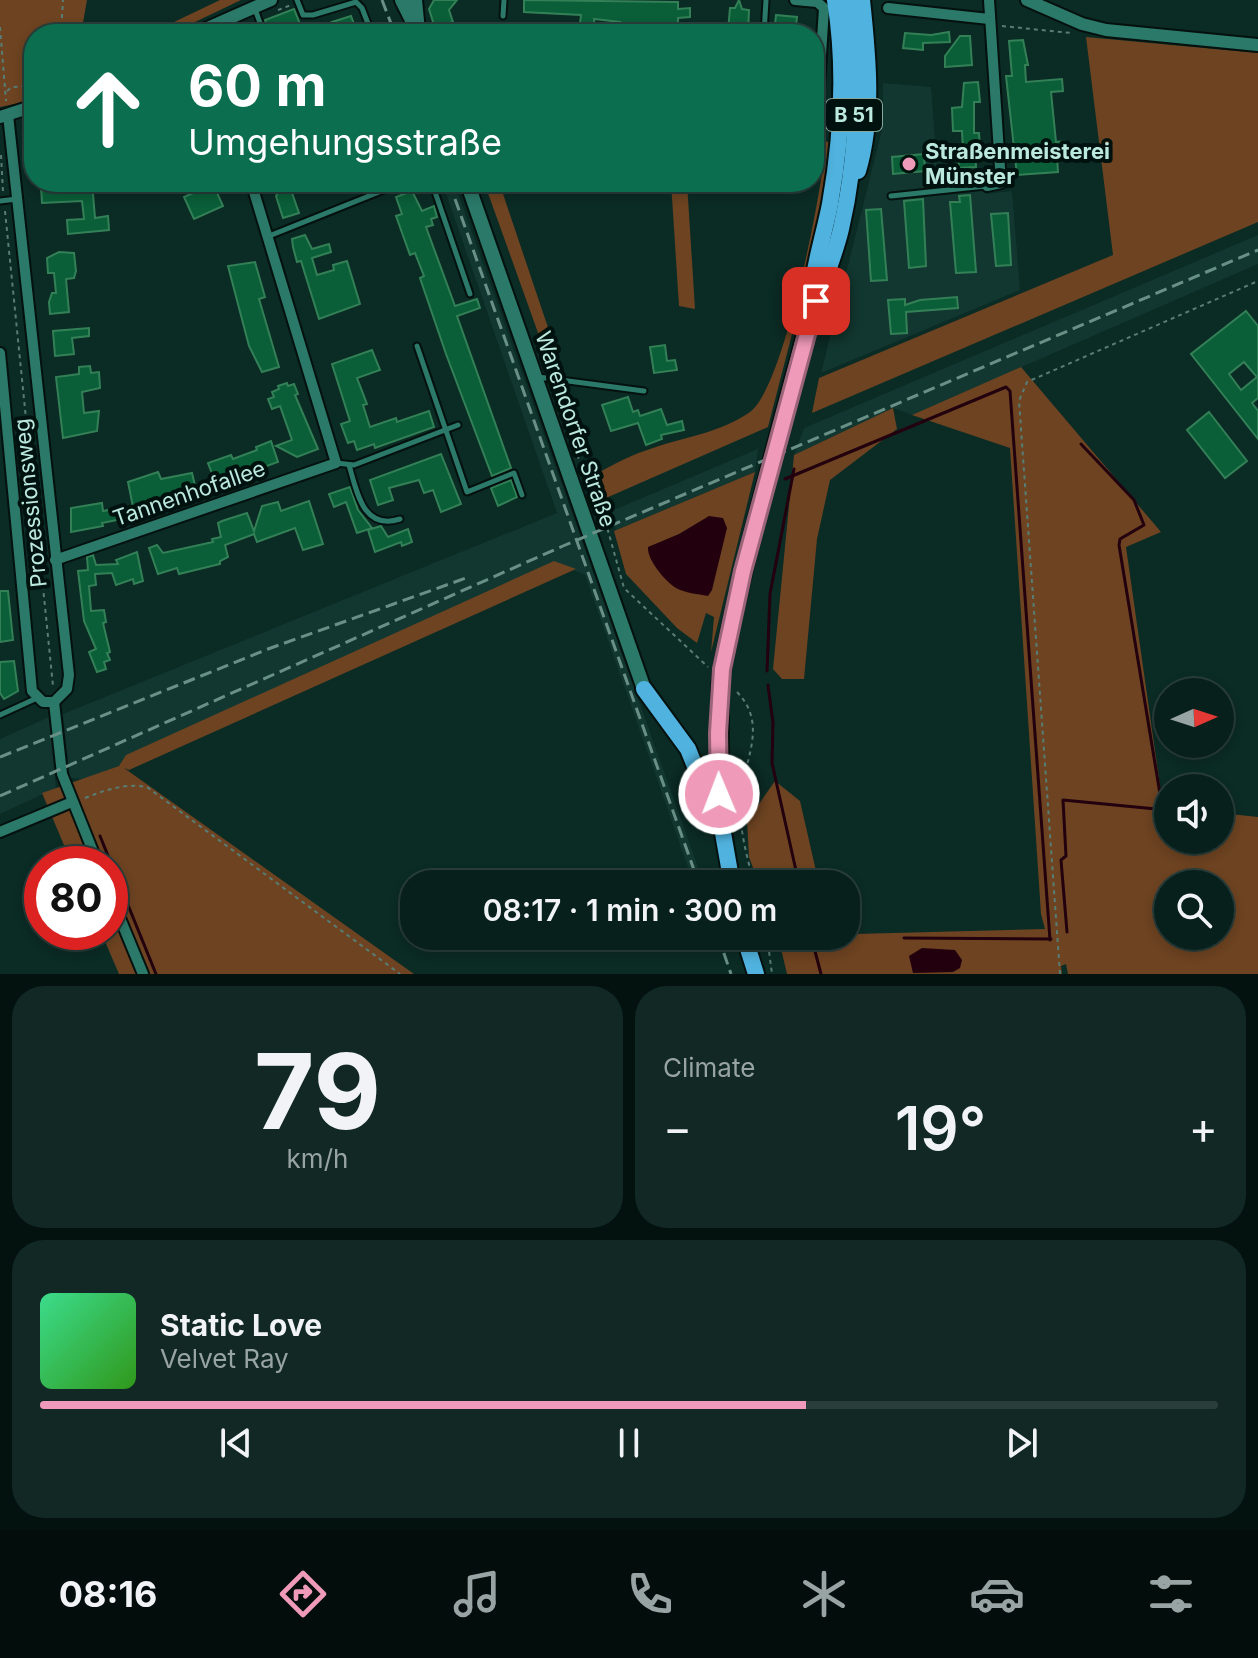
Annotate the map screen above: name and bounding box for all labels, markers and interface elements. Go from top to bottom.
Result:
text: 60 m [188,52,327,120]
icon: ahead [56,56,160,160]
road number: B 51 [826,99,882,131]
text: Umgehungsstraße [188,120,502,164]
place label: Straßenmeisterei Münster [925,138,1110,189]
marker: Straßenmeisterei Münster [900,155,918,173]
pin [782,267,850,335]
icon: arrive [794,279,838,323]
street label: Warendorfer Straße [530,328,622,530]
street label: Prozessionsweg [8,417,52,589]
street label: Tannenhofallee [109,455,269,531]
north arrow [1154,678,1234,758]
map controls [1154,678,1234,950]
position arrow [677,752,761,836]
button: sound [1154,774,1234,854]
speed limit sign: 80 [24,846,128,950]
button: search [1154,870,1234,950]
text: 08:17 · 1 min · 300 m [483,892,777,928]
text: 79 [254,1028,381,1154]
text: Climate [663,1052,755,1083]
text: 19° [895,1092,986,1164]
text: − [663,1101,692,1155]
text: + [1189,1101,1218,1155]
text: km/h [287,1143,348,1174]
text: Static Love [160,1307,322,1343]
text: Velvet Ray [160,1343,289,1374]
icon: previous [214,1421,258,1465]
icon: pause [607,1421,651,1465]
icon: next [1000,1421,1044,1465]
icon: directions [275,1566,331,1622]
icon: music [449,1566,505,1622]
icon: phone [622,1566,678,1622]
icon: climate [796,1566,852,1622]
icon: car [969,1566,1025,1622]
icon: filters [1143,1566,1199,1622]
text: 08:16 [59,1572,157,1616]

